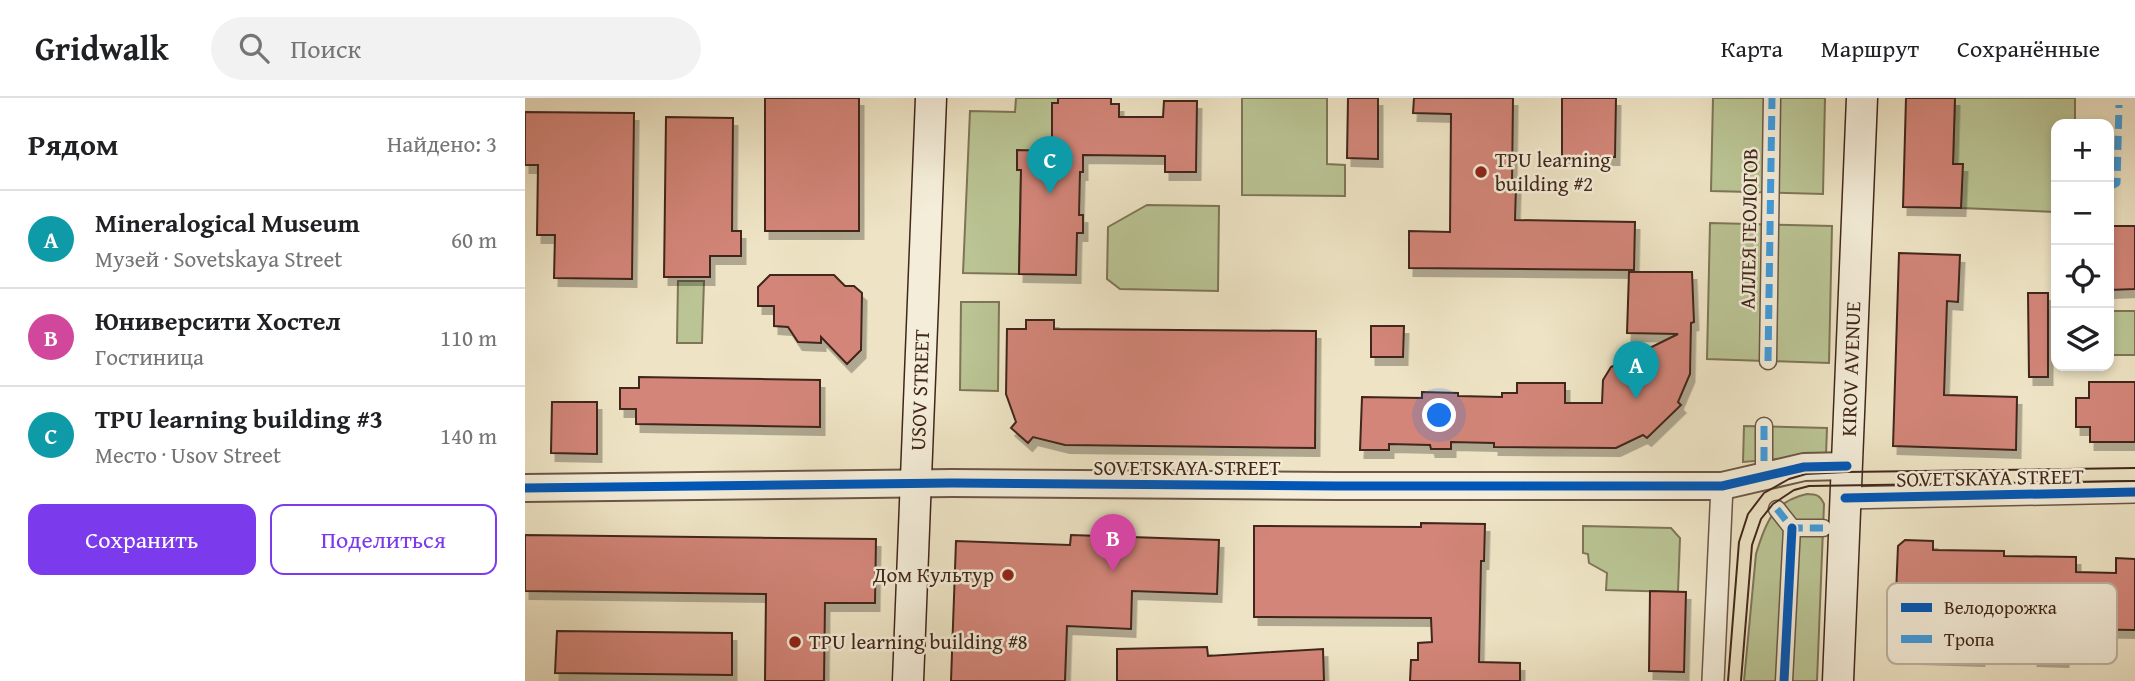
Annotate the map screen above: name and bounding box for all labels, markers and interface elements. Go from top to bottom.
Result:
search box [211,17,701,80]
text: Gridwalk [35,24,169,72]
icon: search [235,29,273,67]
text: Поиск [291,29,361,68]
text: Карта [1721,31,1783,66]
text: Маршрут [1821,31,1919,66]
text: Сохранённые [1957,31,2100,66]
map controls [2051,119,2114,371]
button: + [2051,119,2114,182]
text: Рядом [28,122,119,166]
text: Найдено: 3 [387,127,497,160]
pin: C [1027,136,1073,194]
place label: TPU learning building #2 [1495,144,1611,199]
street label: АЛЛЕЯ ГЕОЛОГОВ [1732,148,1765,310]
marker: TPU learning building #2 [1473,164,1489,180]
button: − [2051,182,2114,245]
text: Mineralogical Museum [95,203,360,242]
text: A [44,223,58,256]
text: 60 m [451,223,497,256]
text: Музей · Sovetskaya Street [95,242,342,275]
button: locate [2051,245,2114,308]
text: Юниверсити Хостел [95,301,341,340]
street label: KIROV AVENUE [1833,301,1868,437]
button: layers [2051,308,2114,371]
text: B [44,321,58,354]
text: 110 m [440,321,497,354]
street label: USOV STREET [902,328,937,451]
text: Гостиница [95,340,204,373]
pin: A [1613,341,1659,399]
your location [1422,398,1456,432]
text: TPU learning building #3 [95,399,383,438]
text: C [44,419,58,452]
text: 140 m [440,419,497,452]
text: Место · Usov Street [95,438,281,471]
street label: SOVETSKAYA STREET [1093,452,1281,483]
street label: SOVETSKAYA STREET [1896,460,2084,495]
button: Сохранить [28,504,256,575]
button: Поделиться [270,504,497,575]
pin: B [1090,514,1136,572]
place label: Дом Культур [872,559,994,590]
marker: Дом Культур [1000,567,1016,583]
legend [1887,583,2117,664]
text: Велодорожка [1944,593,2057,621]
text: Тропа [1944,625,1994,653]
place label: TPU learning building #8 [809,626,1028,657]
marker: TPU learning building #8 [787,634,803,650]

